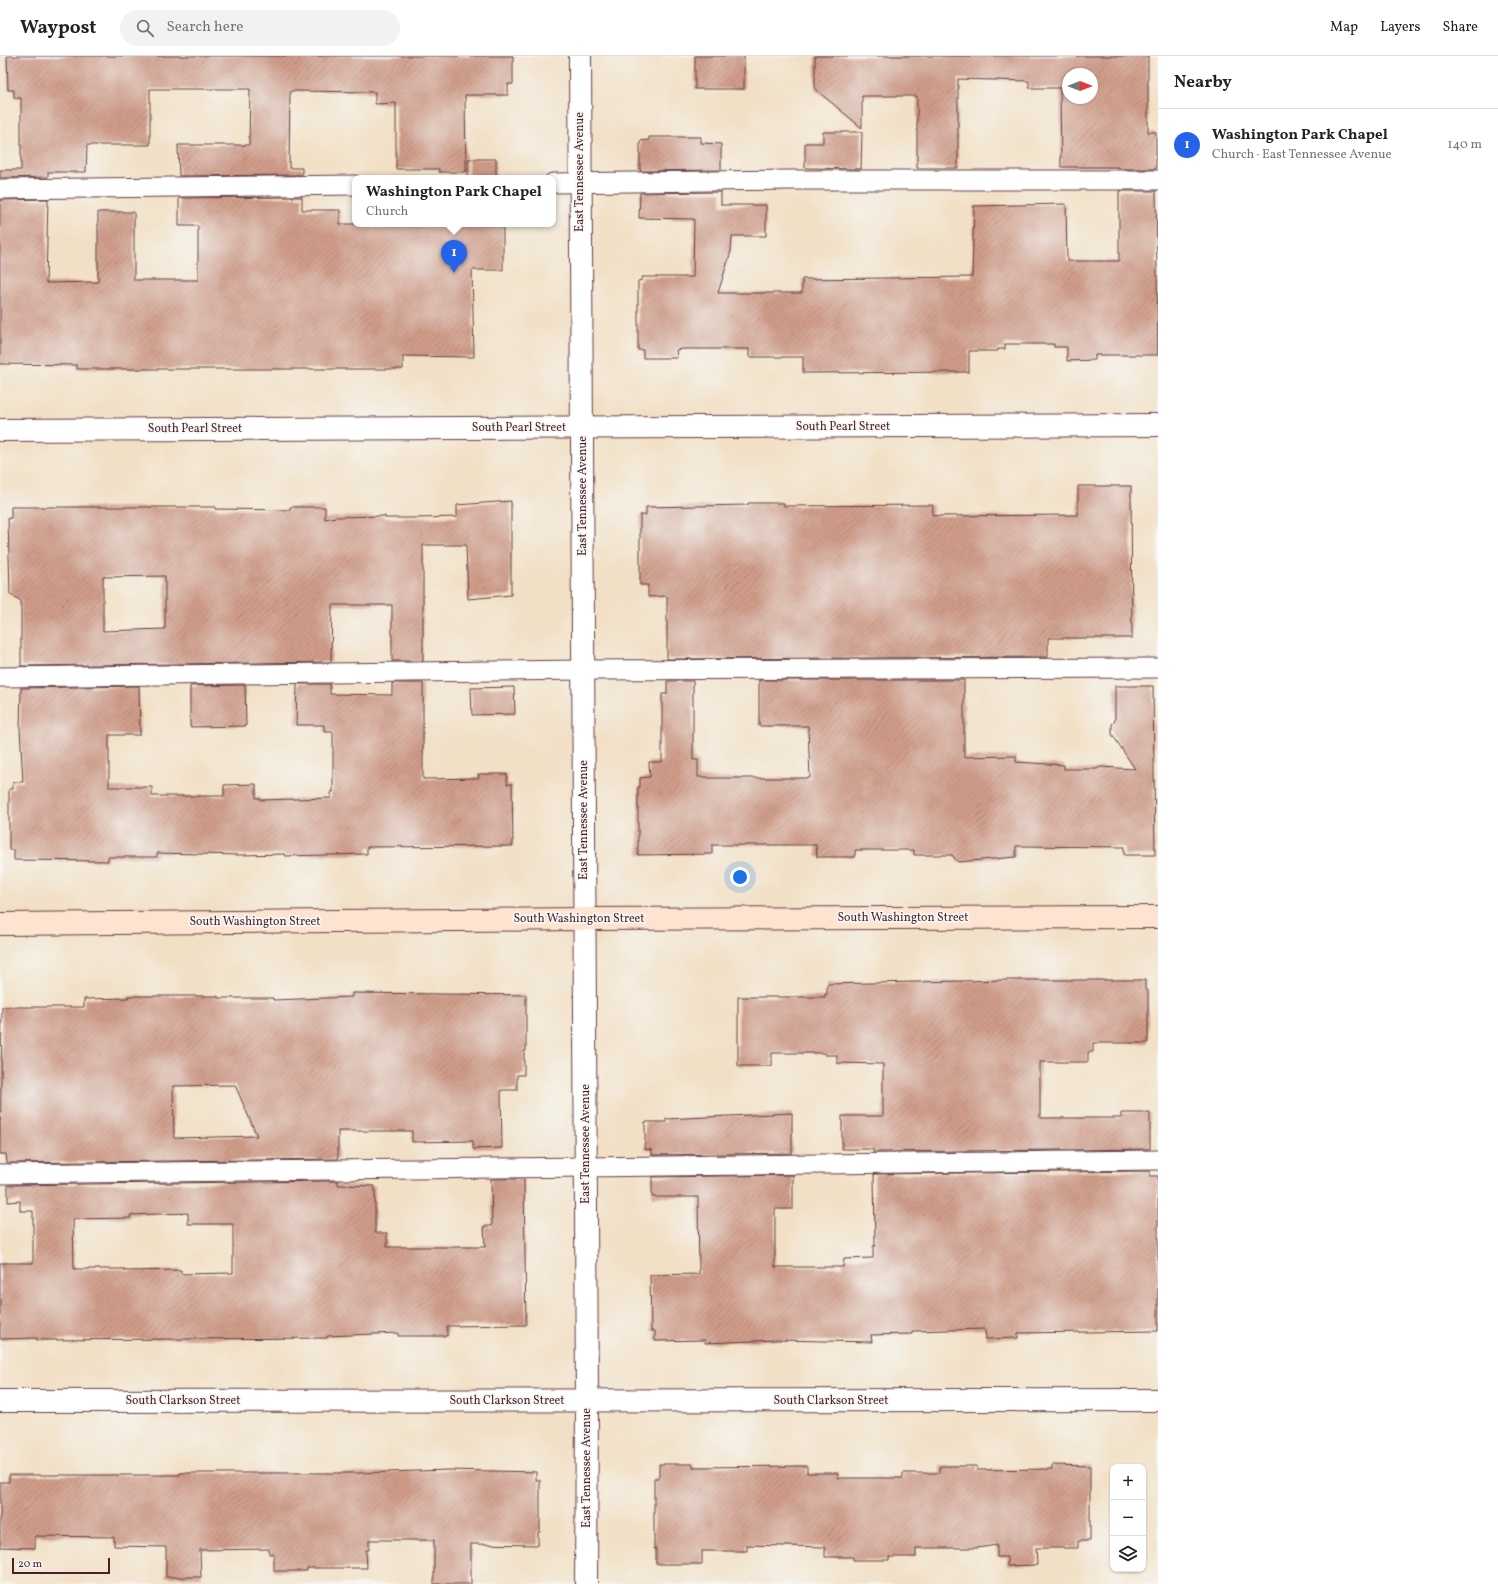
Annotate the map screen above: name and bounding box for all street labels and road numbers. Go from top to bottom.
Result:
street label: East Tennessee Avenue [572,112,588,232]
street label: South Pearl Street [796,419,890,435]
street label: South Pearl Street [472,420,566,436]
street label: South Pearl Street [148,421,242,437]
street label: East Tennessee Avenue [575,436,591,556]
street label: East Tennessee Avenue [576,760,592,880]
street label: South Washington Street [837,910,969,926]
street label: South Washington Street [513,911,645,927]
street label: South Washington Street [189,914,321,930]
street label: East Tennessee Avenue [578,1084,594,1204]
street label: South Clarkson Street [125,1393,241,1409]
street label: South Clarkson Street [449,1393,565,1409]
street label: South Clarkson Street [773,1393,889,1409]
street label: East Tennessee Avenue [579,1408,595,1528]

